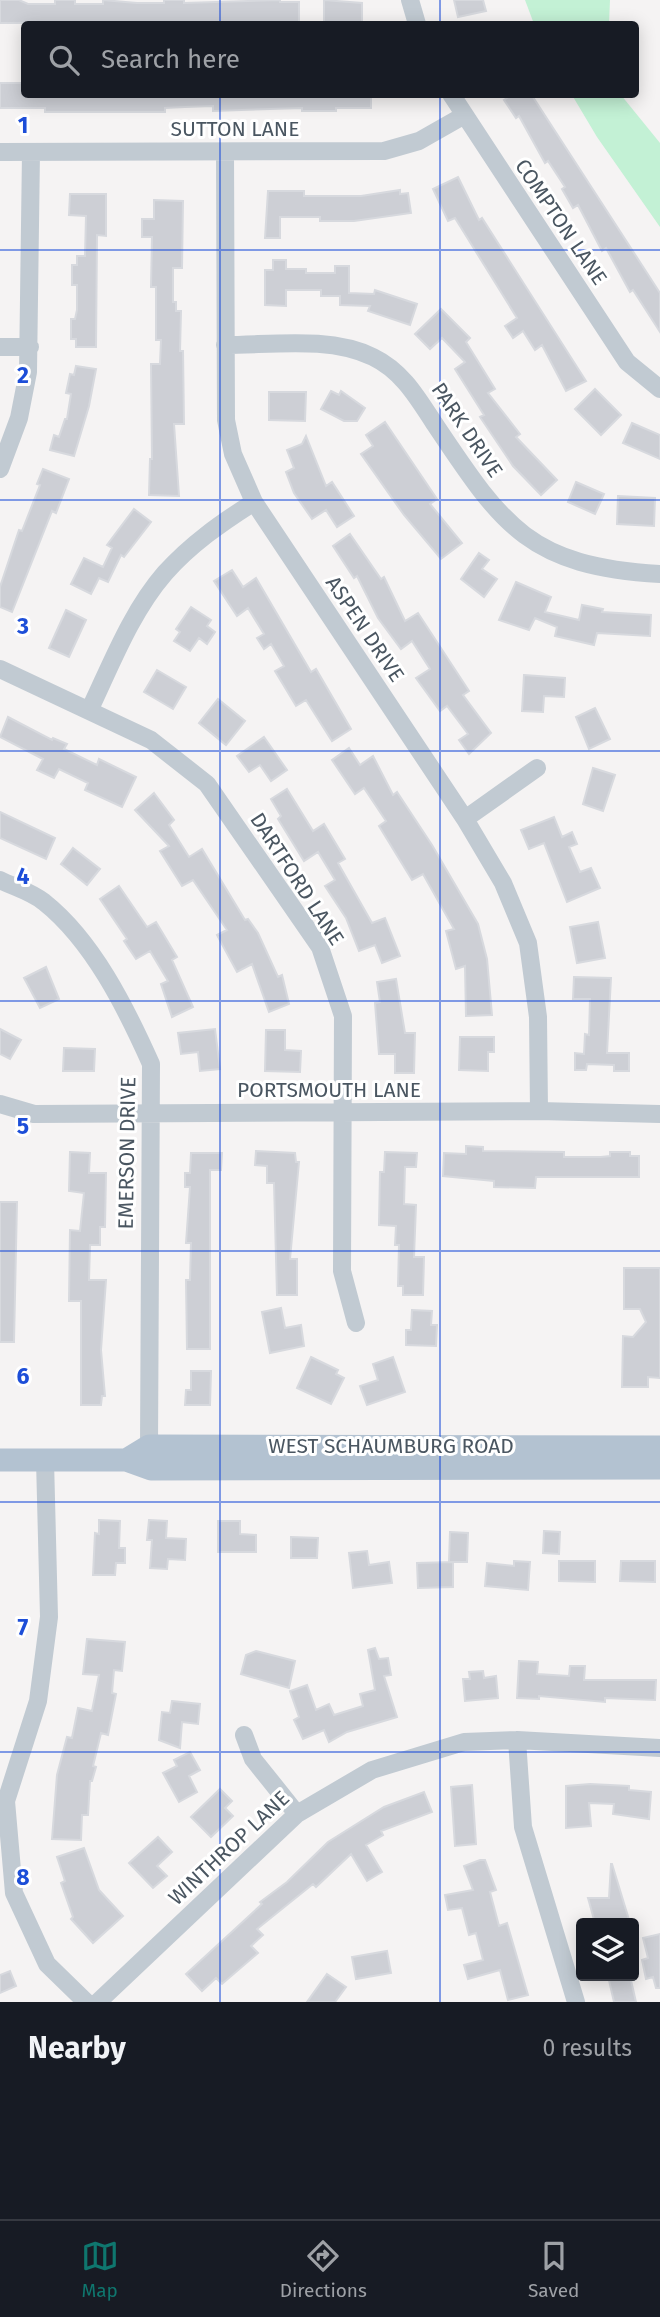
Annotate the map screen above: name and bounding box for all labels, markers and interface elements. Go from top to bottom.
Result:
search box [21,21,639,98]
icon: search [45,41,83,79]
text: Search here [101,44,240,75]
text: 1 [18,111,28,139]
street label: SUTTON LANE [171,116,299,142]
street label: COMPTON LANE [509,154,613,290]
text: 2 [17,361,29,389]
street label: PARK DRIVE [426,378,508,482]
street label: ASPEN DRIVE [320,571,410,687]
text: 3 [16,612,29,640]
street label: DARTFORD LANE [244,808,350,950]
text: 4 [17,862,30,890]
street label: EMERSON DRIVE [113,1076,141,1230]
street label: PORTSMOUTH LANE [237,1077,421,1103]
text: 5 [17,1112,29,1140]
text: 6 [17,1362,30,1390]
street label: WEST SCHAUMBURG ROAD [268,1433,514,1459]
text: 7 [18,1613,29,1641]
street label: WINTHROP LANE [163,1785,295,1911]
text: 8 [16,1863,30,1891]
map controls [576,1918,639,1981]
button: layers [576,1918,639,1981]
text: Nearby [28,2030,126,2066]
text: 0 results [542,2034,632,2062]
tab: Map [81,2237,119,2302]
tab: Directions [280,2237,367,2302]
tab: Saved [528,2237,579,2302]

